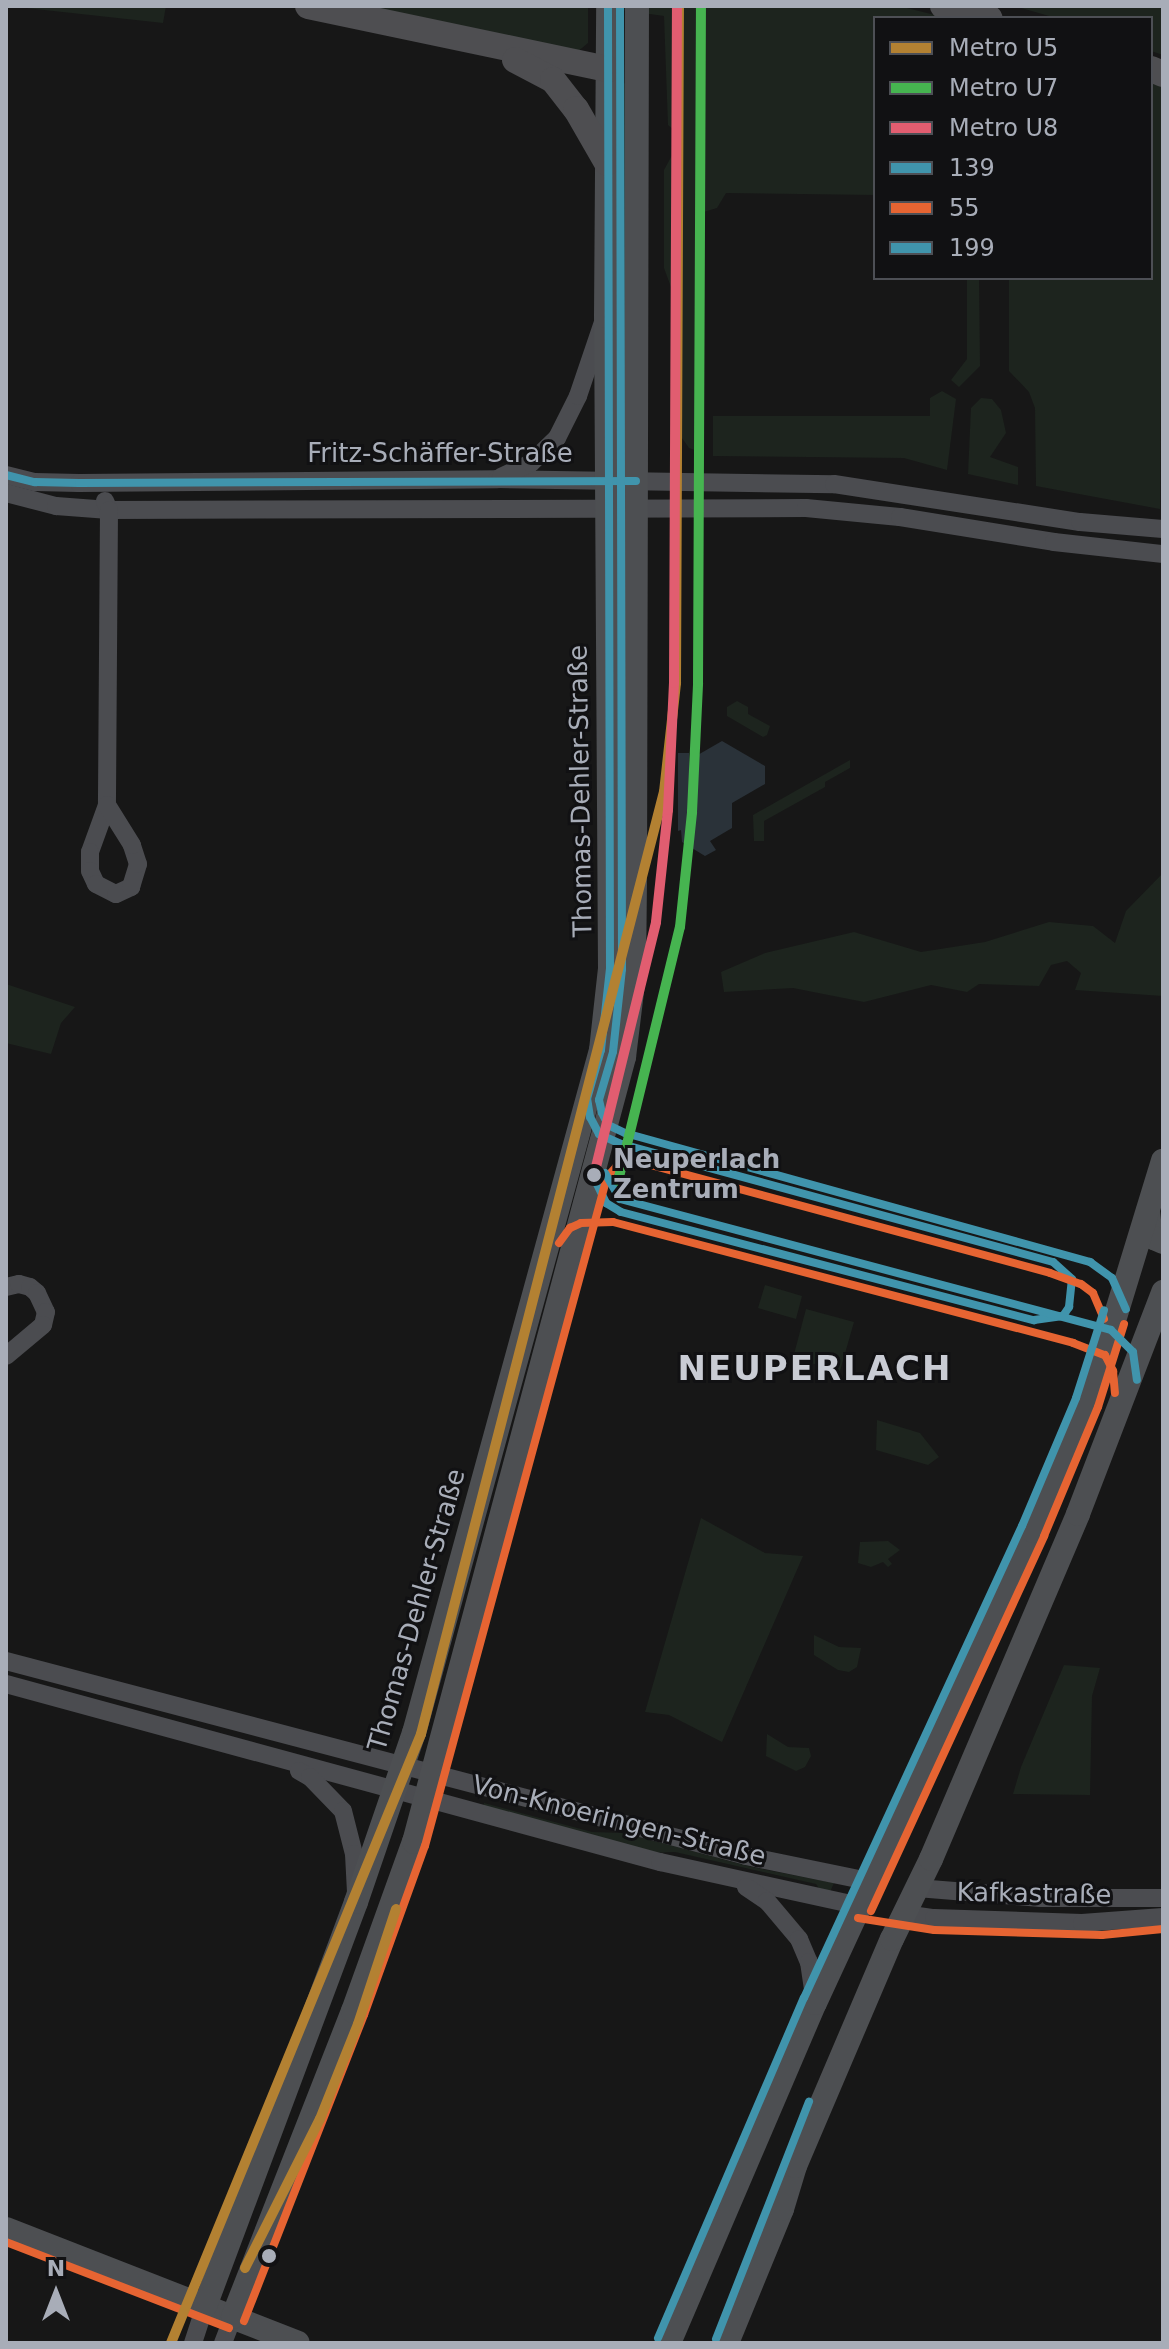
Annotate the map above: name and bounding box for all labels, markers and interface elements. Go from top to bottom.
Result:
legend [873,16,1153,280]
text: Metro U5 [949,34,1058,62]
text: Metro U7 [949,74,1058,102]
text: Metro U8 [949,114,1058,142]
text: 139 [949,154,995,182]
text: 55 [949,194,980,222]
text: 199 [949,234,995,262]
street label: Fritz-Schäffer-Straße [307,438,573,470]
street label: Thomas-Dehler-Straße [563,645,599,937]
place label: Neuperlach Zentrum [613,1144,780,1206]
marker: Neuperlach Zentrum [582,1163,606,1187]
district label: NEUPERLACH [678,1349,952,1389]
street label: Thomas-Dehler-Straße [362,1465,472,1755]
street label: Von-Knoeringen-Straße [469,1769,769,1873]
street label: Kafkastraße [956,1877,1112,1911]
unlabelled marker [261,2248,277,2264]
north arrow [16,2253,96,2333]
text: N [47,2256,65,2281]

